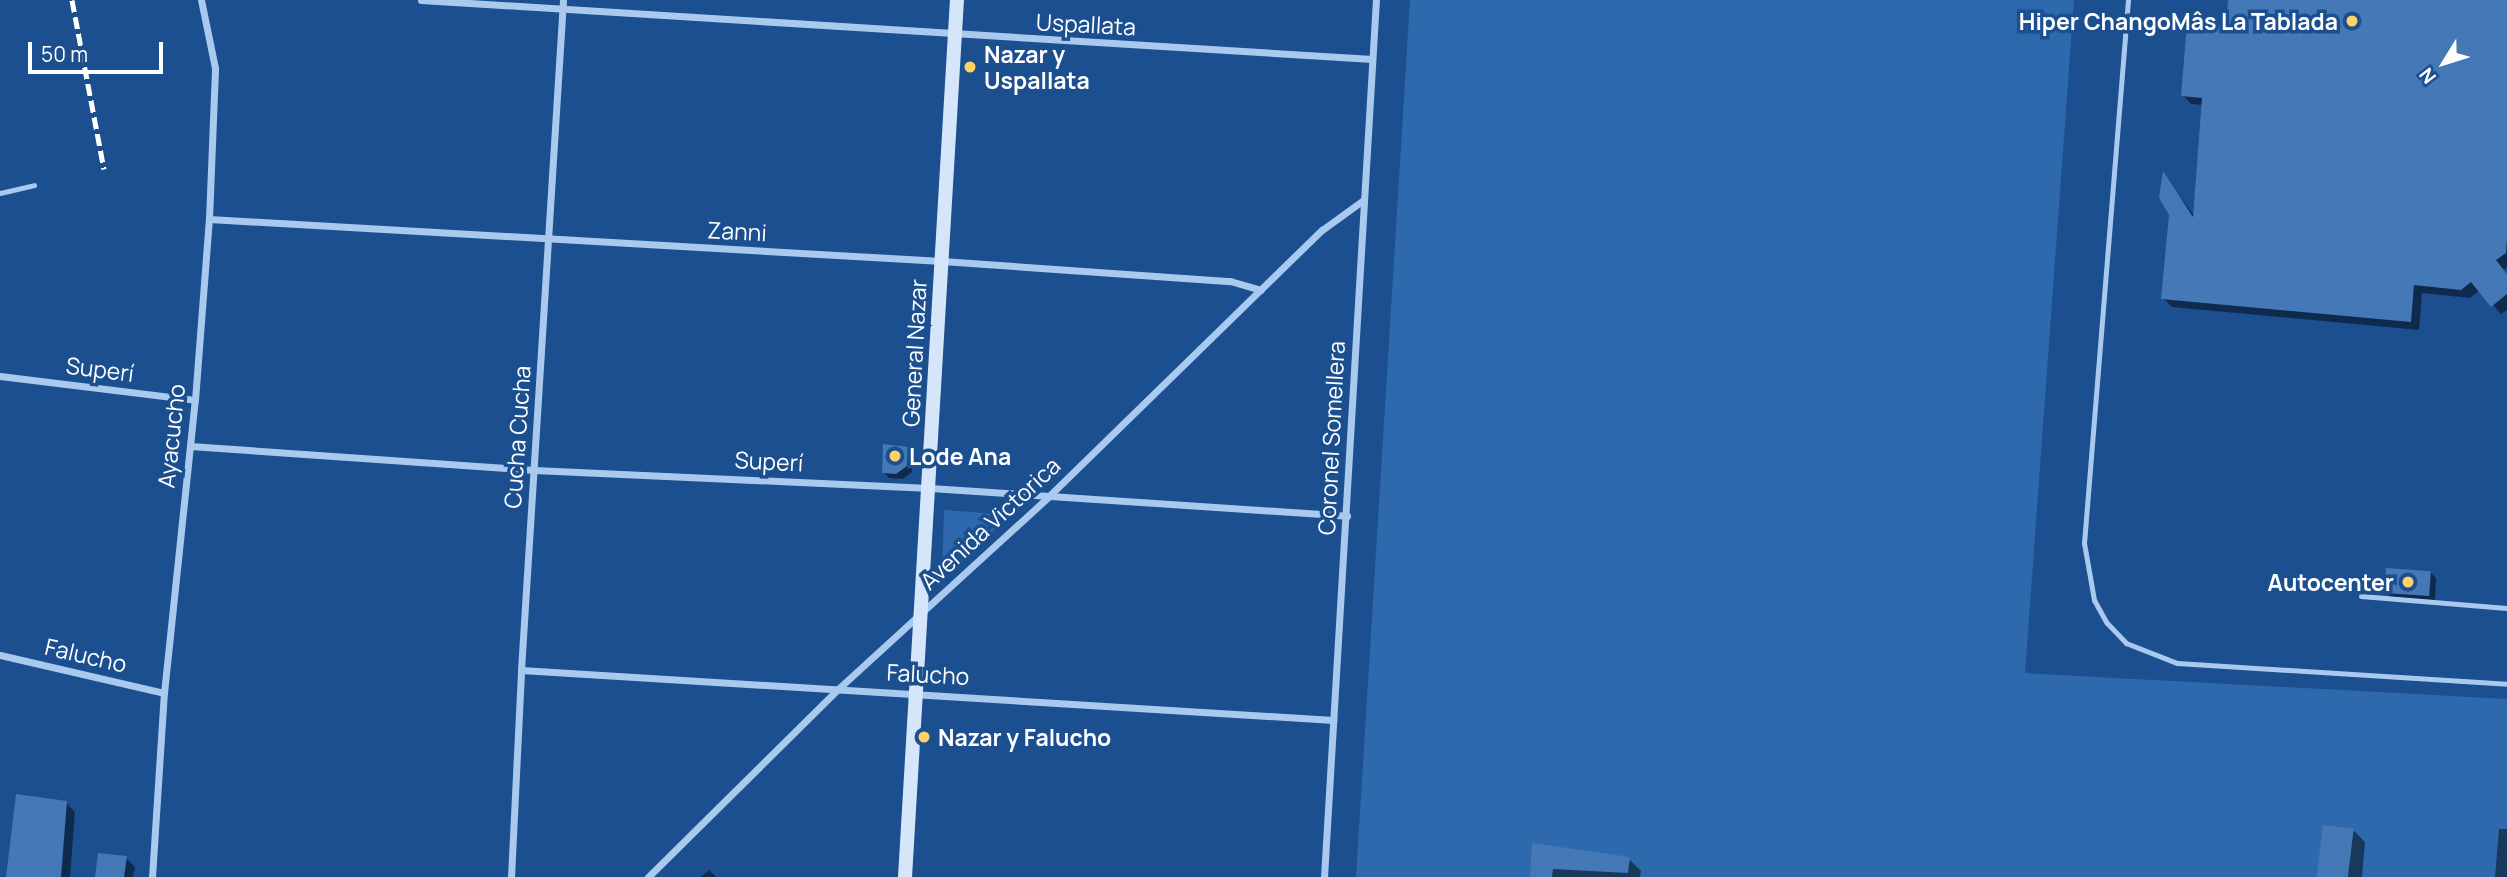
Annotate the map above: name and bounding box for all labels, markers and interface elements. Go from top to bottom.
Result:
place label: Hiper ChangoMâs La Tablada [2019,7,2338,35]
street label: Uspallata [1035,8,1137,40]
marker: Hiper ChangoMâs La Tablada [2344,13,2360,29]
scale bar [32,28,166,72]
north arrow [2409,28,2479,98]
text: 50 m [41,40,88,68]
place label: Nazar y Uspallata [984,40,1090,94]
marker: Nazar y Uspallata [962,59,978,75]
text: N [2413,63,2442,89]
street label: Zanni [707,216,767,246]
street label: General Nazar [896,278,932,428]
street label: Coronel Somellera [1312,340,1350,536]
street label: Superí [64,351,136,387]
street label: Cucha Cucha [498,365,536,509]
street label: Ayacucho [152,383,190,489]
place label: Lode Ana [909,442,1011,470]
street label: Superí [734,445,804,477]
marker: Lode Ana [887,448,903,464]
street label: Avenida Victorica [914,451,1066,595]
place label: Autocenter [2268,568,2394,596]
marker: Autocenter [2400,574,2416,590]
street label: Falucho [42,632,130,678]
street label: Falucho [886,658,970,690]
place label: Nazar y Falucho [938,723,1111,751]
marker: Nazar y Falucho [916,729,932,745]

